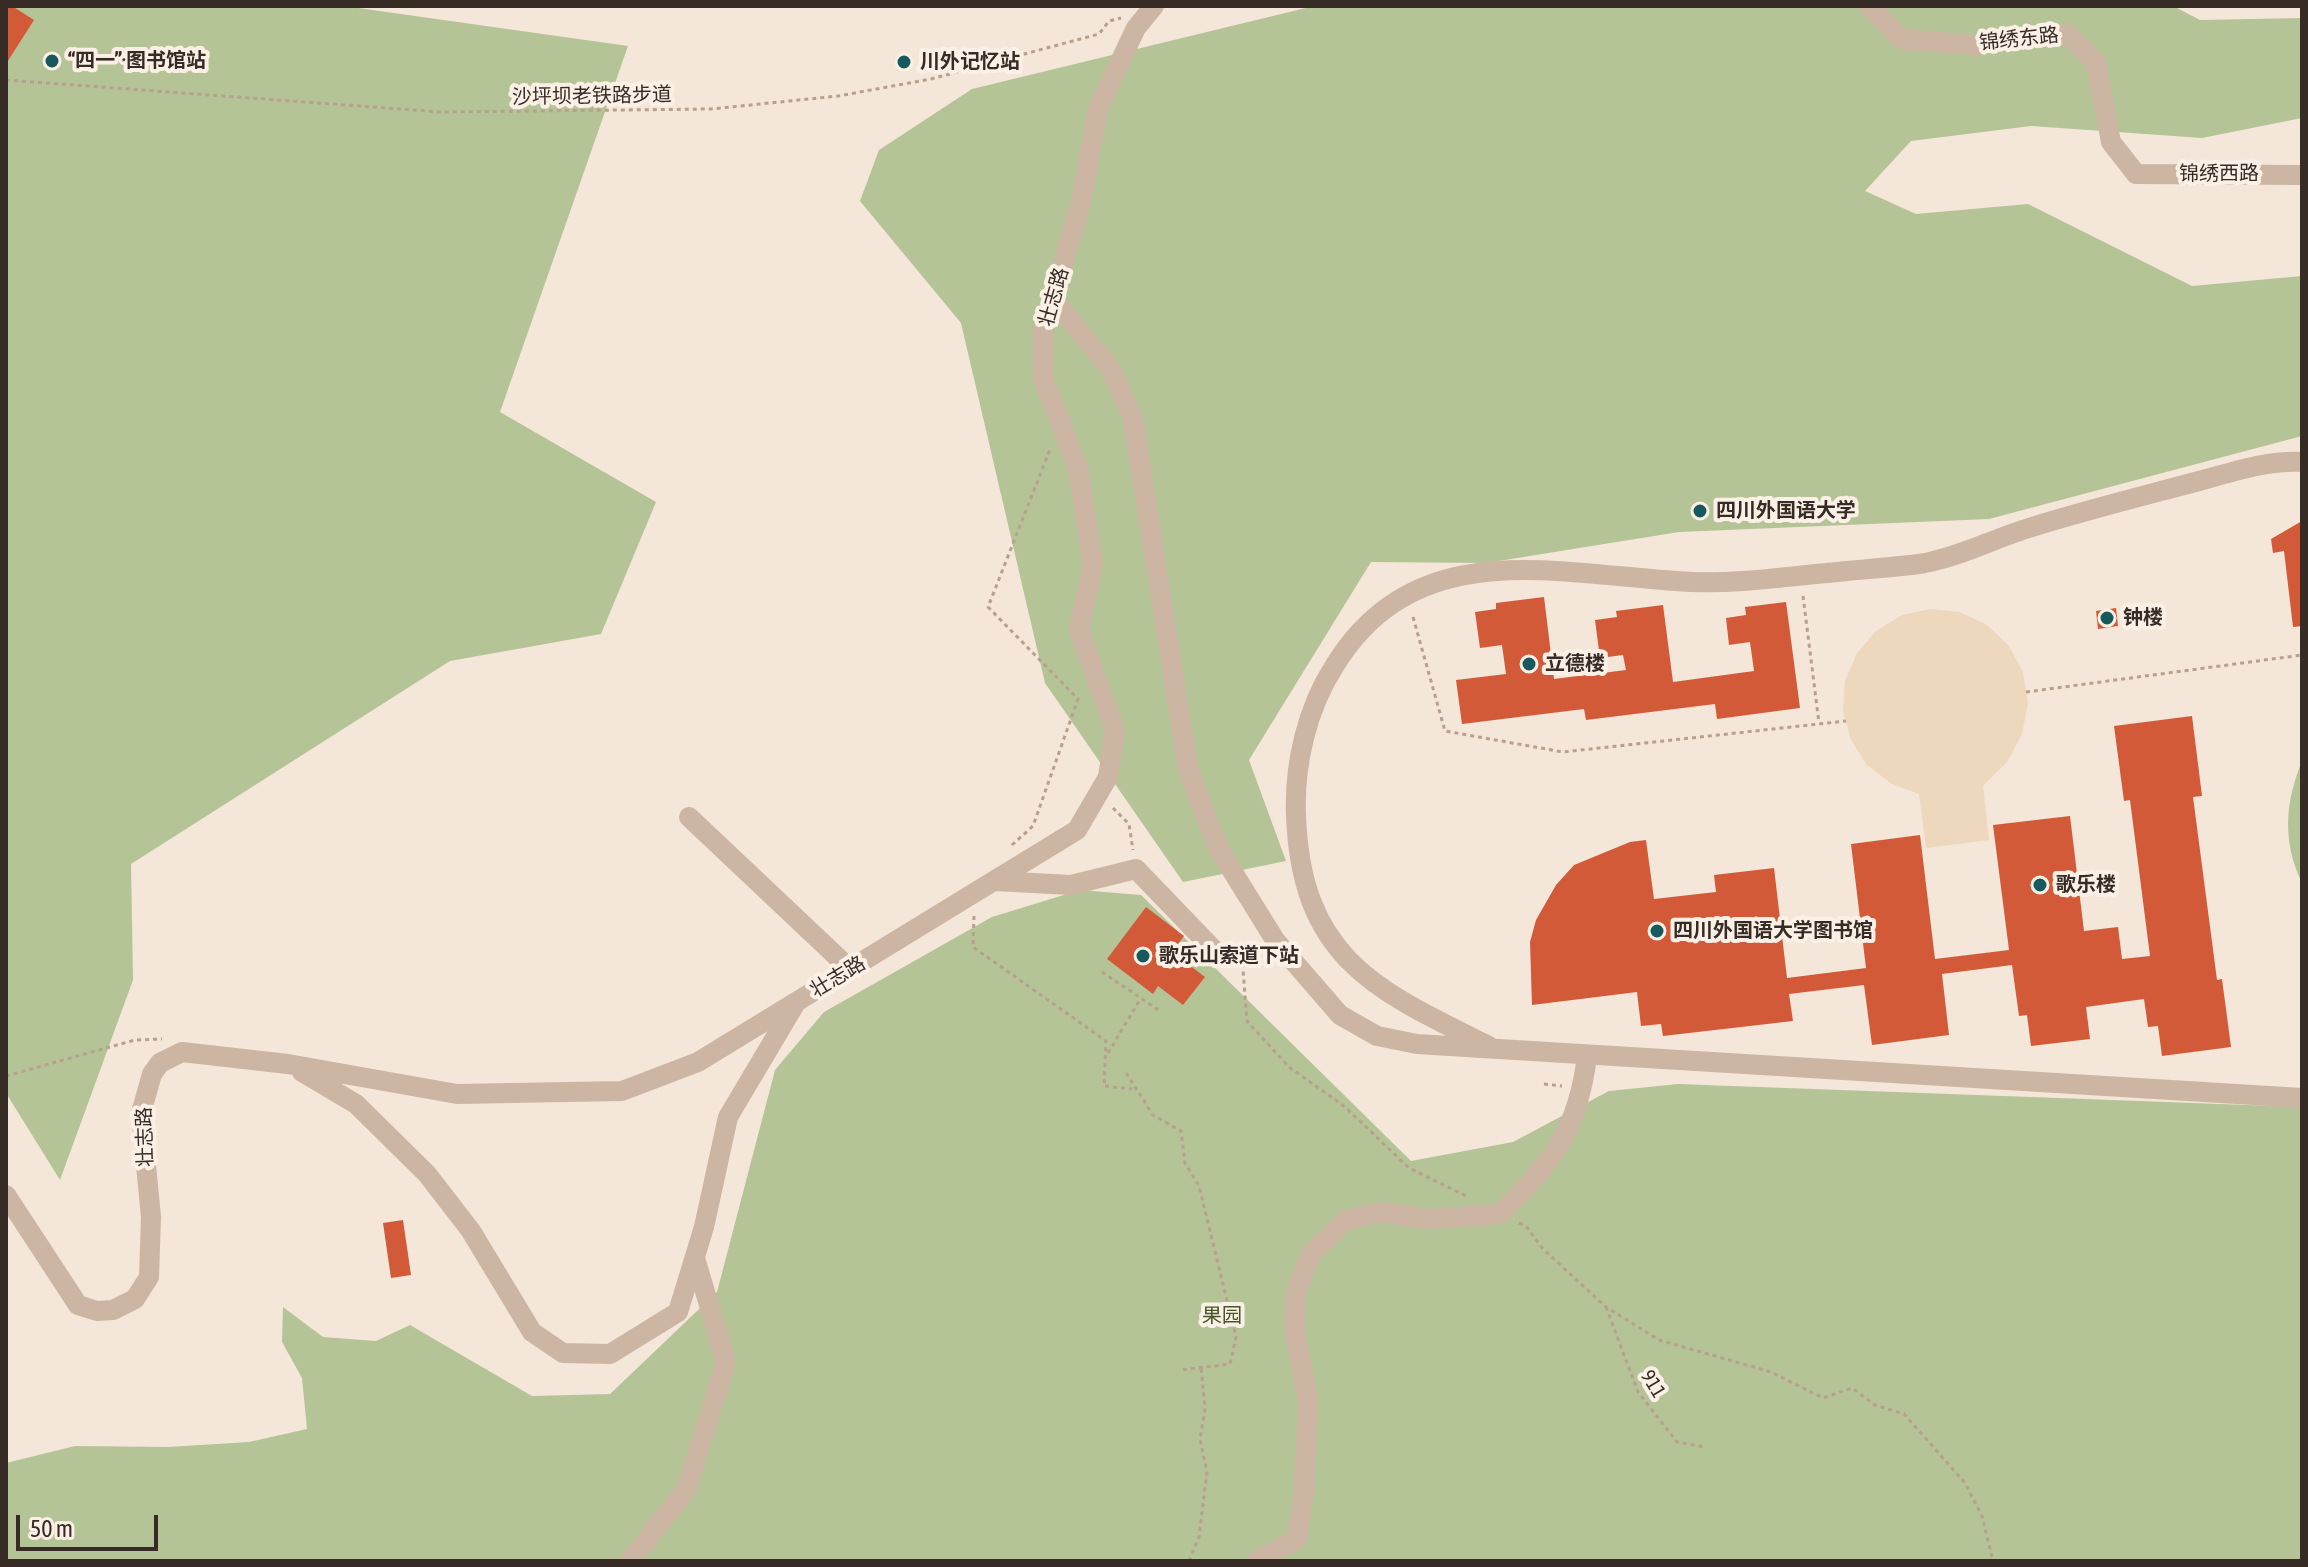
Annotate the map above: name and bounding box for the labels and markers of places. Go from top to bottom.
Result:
place label: “四一”·图书馆站 [68,49,206,73]
place label: 川外记忆站 [920,50,1020,74]
marker: “四一”·图书馆站 [43,52,61,70]
marker: 川外记忆站 [895,53,913,71]
place label: 四川外国语大学 [1716,499,1856,523]
marker: 四川外国语大学 [1691,502,1709,520]
place label: 钟楼 [2123,606,2163,630]
marker: 钟楼 [2098,609,2116,627]
place label: 立德楼 [1545,652,1605,676]
marker: 立德楼 [1520,655,1538,673]
place label: 歌乐楼 [2056,873,2116,897]
marker: 歌乐楼 [2031,876,2049,894]
place label: 四川外国语大学图书馆 [1673,919,1873,943]
marker: 四川外国语大学图书馆 [1648,922,1666,940]
place label: 歌乐山索道下站 [1159,944,1299,968]
marker: 歌乐山索道下站 [1134,947,1152,965]

